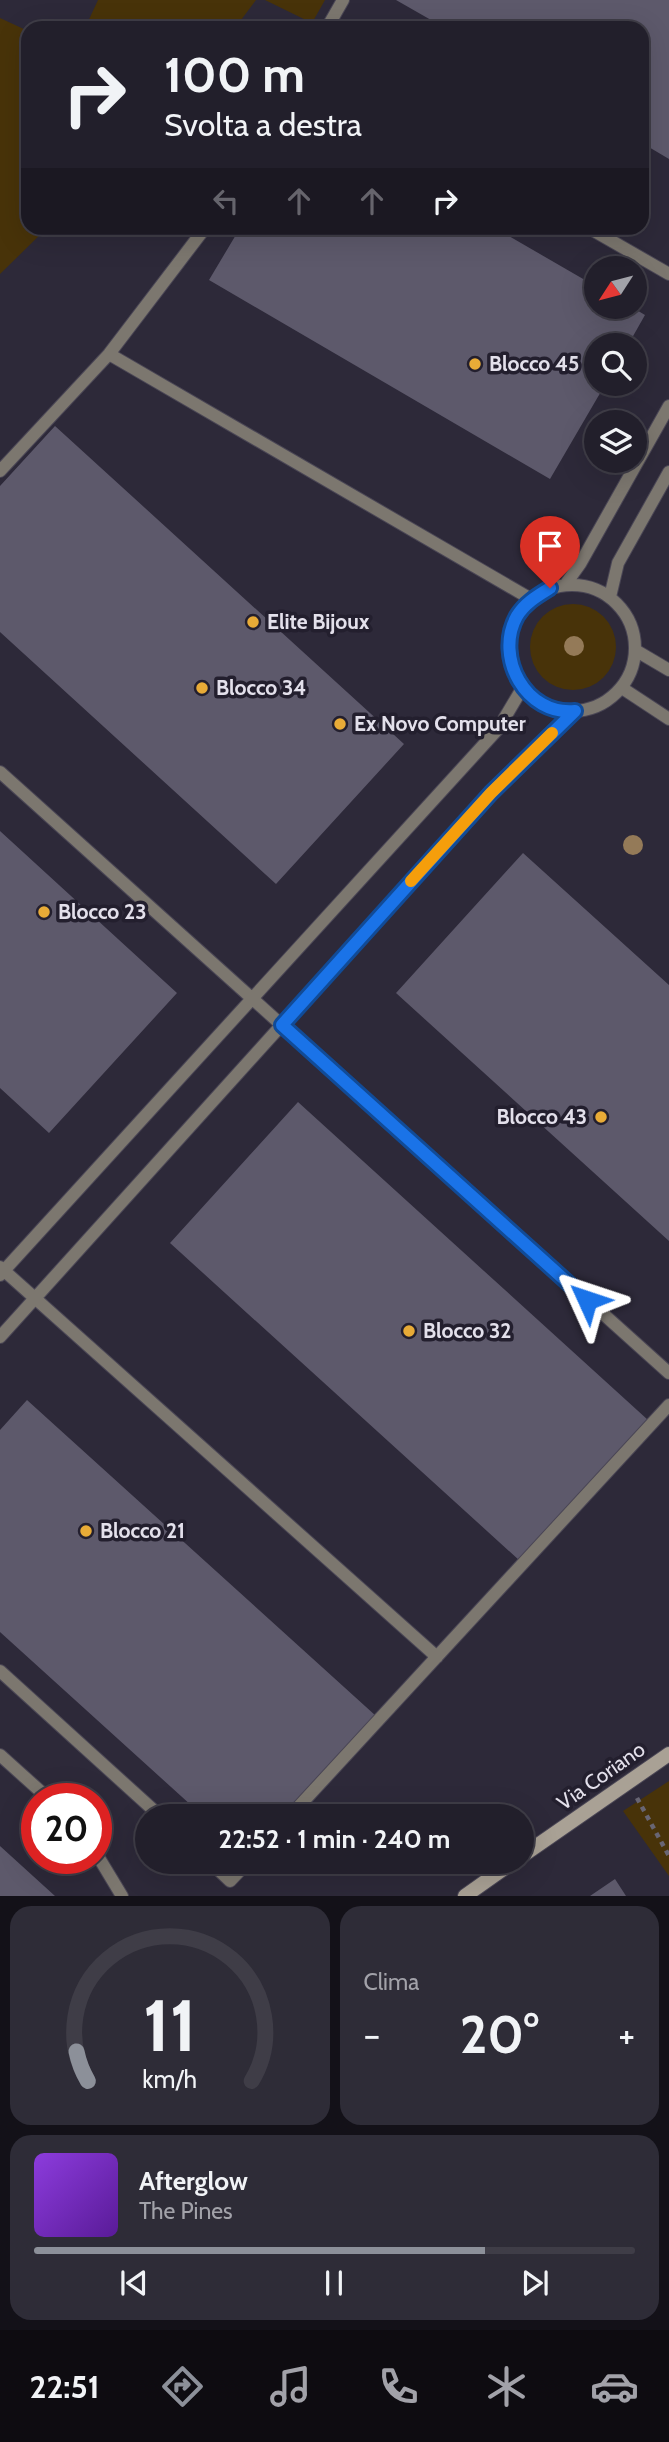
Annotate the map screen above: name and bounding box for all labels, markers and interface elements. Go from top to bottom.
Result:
text: 100 m [164,45,305,104]
icon: right [49,49,140,140]
text: Svolta a destra [164,105,362,144]
icon: left [207,182,245,220]
icon: ahead [280,182,318,220]
icon: ahead [353,182,391,220]
icon: right [426,182,464,220]
north arrow [584,256,648,318]
map controls [584,256,647,473]
button: search [584,333,647,396]
place label: Blocco 45 [489,351,579,376]
marker: Blocco 45 [467,356,483,372]
button: layers [584,410,647,473]
pin [520,516,580,588]
icon: arrive [531,527,569,565]
place label: Elite Bijoux [267,609,370,634]
marker: Elite Bijoux [245,614,261,630]
place label: Blocco 34 [216,675,306,700]
marker: Blocco 34 [194,680,210,696]
place label: Ex Novo Computer [354,711,526,736]
marker: Ex Novo Computer [332,716,348,732]
place label: Blocco 23 [58,899,146,924]
marker: Blocco 23 [36,904,52,920]
place label: Blocco 43 [497,1104,587,1129]
marker: Blocco 43 [593,1109,609,1125]
position arrow [550,1263,624,1337]
place label: Blocco 32 [423,1318,511,1343]
marker: Blocco 32 [401,1323,417,1339]
place label: Blocco 21 [100,1518,185,1543]
marker: Blocco 21 [78,1523,94,1539]
street label: Via Coriano [552,1736,650,1815]
speed limit sign: 20 [21,1783,112,1874]
text: 22:52 · 1 min · 240 m [219,1823,450,1855]
text: Clima [364,1968,419,1996]
text: 11 [143,1982,197,2070]
text: 20° [460,2003,539,2066]
text: − [364,2011,380,2058]
text: + [618,2011,635,2058]
text: km/h [142,2064,197,2094]
text: Afterglow [139,2165,248,2197]
text: The Pines [139,2197,233,2225]
icon: previous [115,2264,153,2302]
icon: pause [315,2264,353,2302]
icon: next [516,2264,554,2302]
icon: directions [158,2362,207,2411]
icon: music [266,2362,315,2411]
icon: phone [374,2362,423,2411]
icon: climate [482,2362,531,2411]
icon: car [590,2362,639,2411]
text: 22:51 [30,2367,99,2406]

